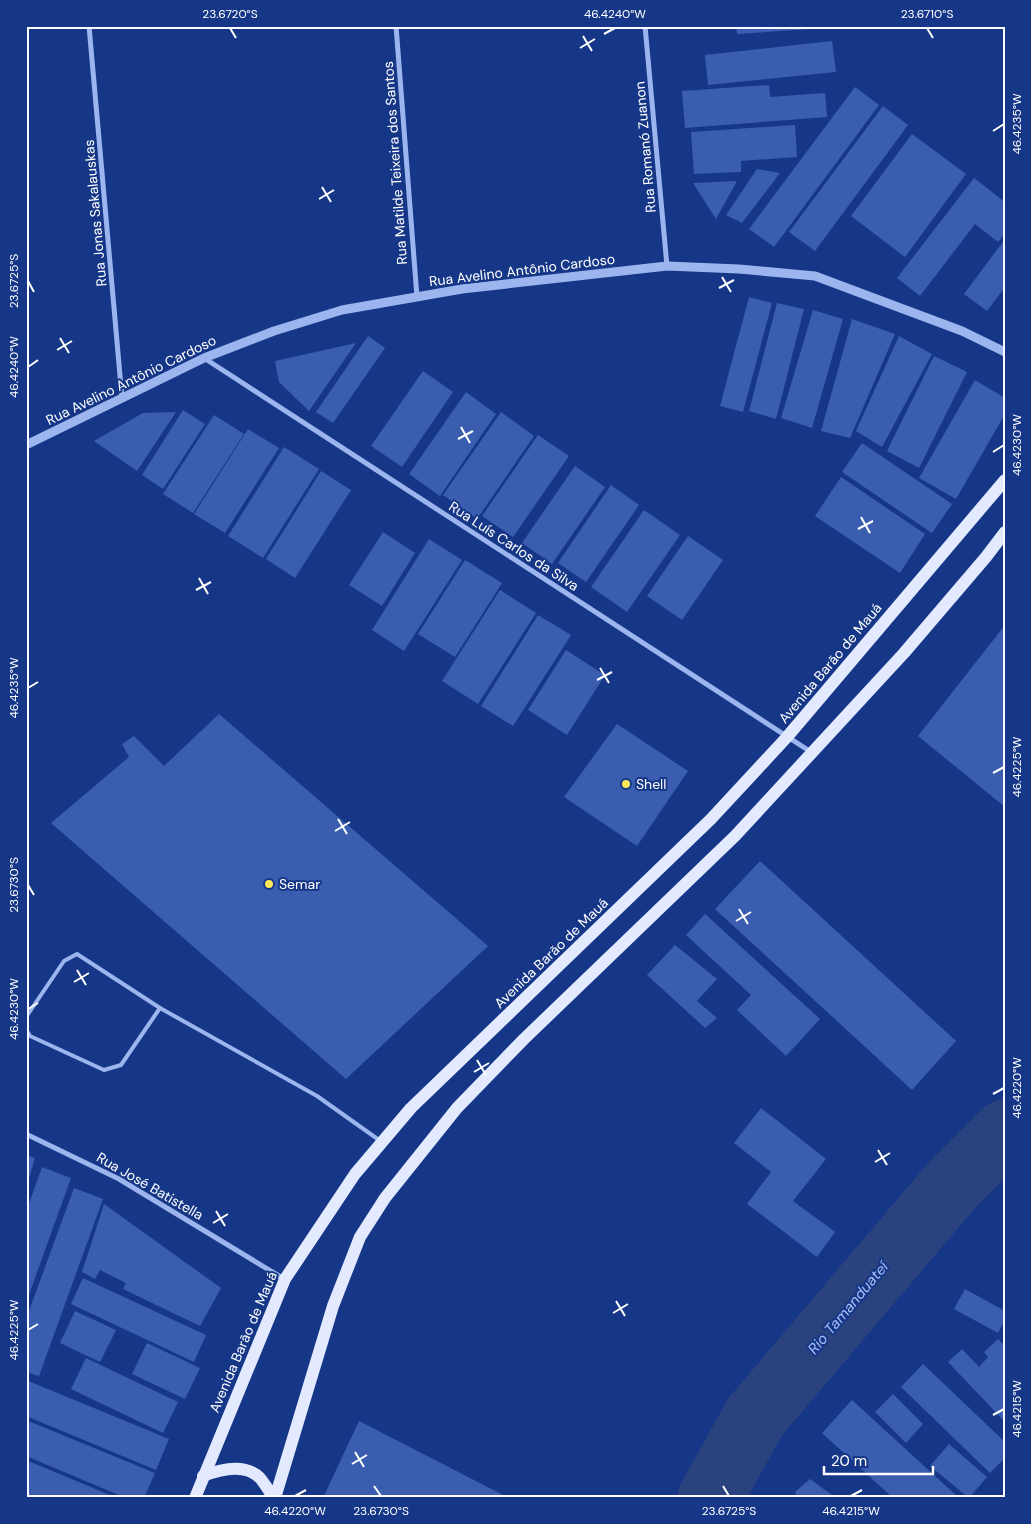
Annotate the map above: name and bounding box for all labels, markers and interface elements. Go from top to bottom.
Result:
text: 23.6720°S [202,6,258,22]
text: 46.4240°W [584,6,646,22]
text: 23.6710°S [901,6,953,22]
street label: Rua Matilde Teixeira dos Santos [379,61,411,265]
street label: Rua Romanó Zuanon [630,81,660,213]
text: 46.4235°W [1009,93,1025,155]
street label: Rua Jonas Sakalauskas [80,139,110,287]
street label: Rua Avelino Antônio Cardoso [428,250,616,290]
text: 23.6725°S [6,254,22,308]
street label: Rua Avelino Antônio Cardoso [43,331,219,429]
text: 46.4240°W [6,336,22,398]
text: 46.4230°W [1009,414,1025,476]
street label: Rua Luís Carlos da Silva [446,497,582,595]
street label: Avenida Barão de Mauá [774,599,886,727]
text: 46.4235°W [6,657,22,719]
text: 46.4225°W [1009,736,1025,797]
place label: Shell [636,775,666,793]
marker: Shell [620,778,632,790]
text: 23.6730°S [6,857,22,913]
place label: Semar [279,875,320,893]
marker: Semar [263,878,275,890]
street label: Avenida Barão de Mauá [490,894,612,1012]
text: 46.4230°W [6,978,22,1040]
text: 46.4220°W [1009,1057,1025,1119]
street label: Rua José Batistella [93,1148,207,1224]
water label: Rio Tamanduateí [803,1256,894,1359]
street label: Avenida Barão de Mauá [205,1269,281,1415]
text: 46.4225°W [6,1299,22,1360]
text: 46.4215°W [1009,1380,1025,1438]
scale bar [824,1444,932,1476]
text: 20 m [831,1451,867,1471]
text: 46.4220°W [264,1503,326,1519]
text: 23.6730°S [353,1503,409,1519]
text: 23.6725°S [702,1503,756,1519]
text: 46.4215°W [822,1503,880,1519]

